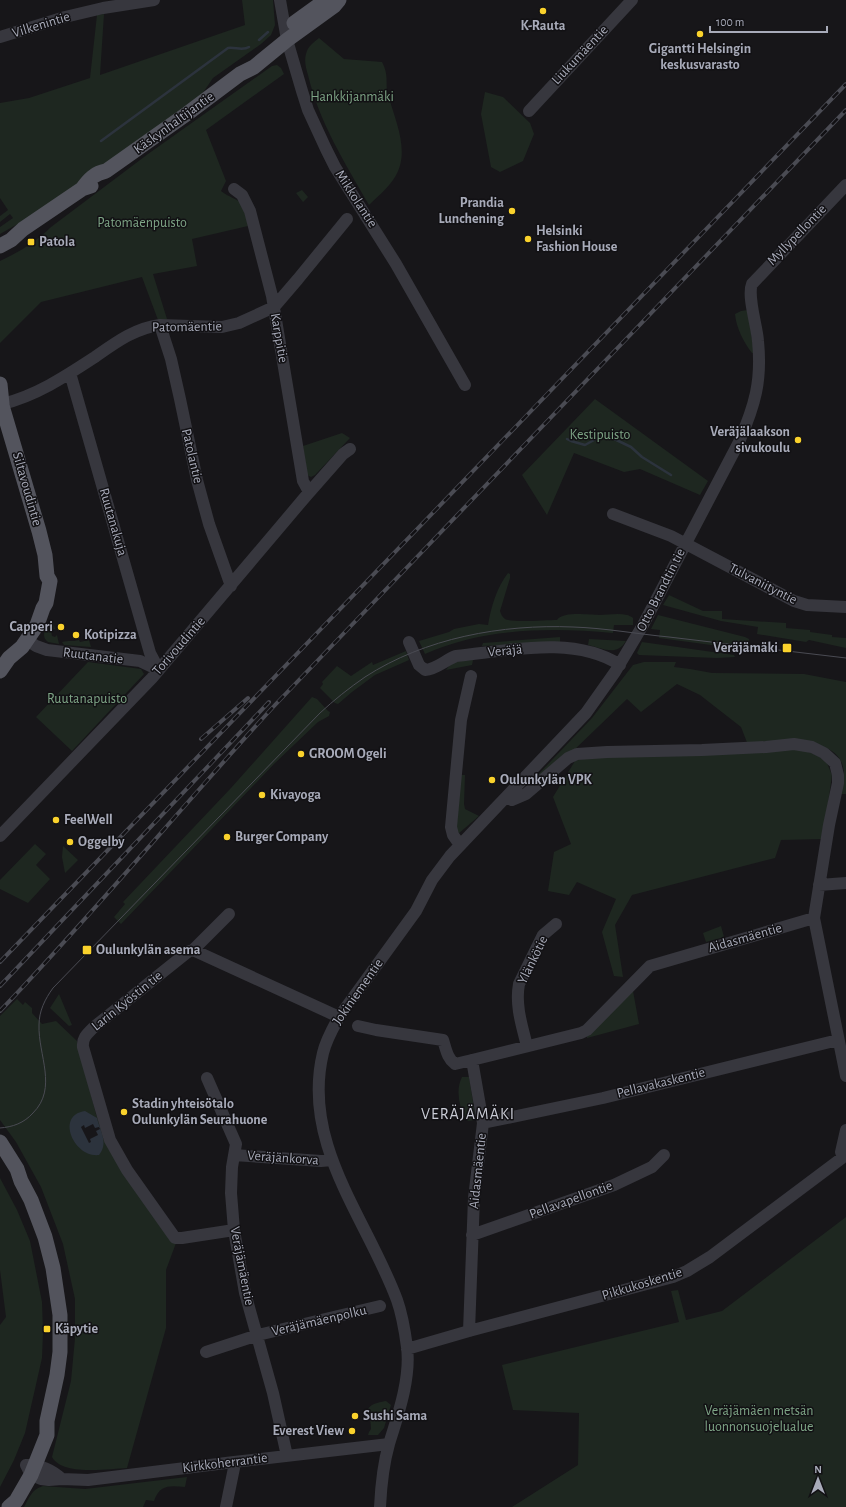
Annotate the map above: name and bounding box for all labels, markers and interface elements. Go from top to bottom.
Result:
marker: K-Rauta [538,6,548,16]
scale bar [710,8,827,34]
street label: Vilkenintie [11,10,71,40]
text: 100 m [716,16,744,28]
place label: K-Rauta [521,19,566,33]
street label: Liukumäentie [549,23,611,87]
marker: Gigantti Helsingin keskusvarasto [695,29,705,39]
place label: Gigantti Helsingin keskusvarasto [649,42,751,72]
street label: Käskynhaltijantie [131,89,217,157]
park label: Hankkijanmäki [310,90,394,104]
street label: Mikkolantie [332,168,380,230]
place label: Prandia Lunchening [438,196,505,226]
street label: Myllypellontie [765,202,829,268]
marker: Prandia Lunchening [507,206,517,216]
park label: Patomäenpuisto [97,216,187,230]
place label: Helsinki Fashion House [536,224,618,254]
marker: Helsinki Fashion House [523,234,533,244]
place label: Patola [39,235,75,249]
marker: Patola [26,237,36,247]
street label: Karppitie [268,312,290,364]
street label: Patomäentie [152,319,222,335]
place label: Veräjälaakson sivukoulu [710,425,791,455]
street label: Patolantie [179,427,205,485]
park label: Kestipuisto [570,428,631,442]
marker: Veräjälaakson sivukoulu [793,435,803,445]
street label: Siltavoudintie [10,450,44,528]
street label: Ruutanakuja [97,486,130,558]
street label: Otto Brandtin tie [634,546,688,634]
street label: Tulvaniityntie [727,561,799,607]
street label: Torivoudintie [150,614,208,678]
place label: Capperi [9,620,53,634]
marker: Capperi [56,622,66,632]
place label: Kotipizza [84,628,137,642]
marker: Kotipizza [71,630,81,640]
place label: Veräjämäki [713,641,778,655]
street label: Veräjä [487,642,523,659]
marker: Veräjämäki [781,642,793,654]
street label: Ruutanatie [62,645,124,667]
park label: Ruutanapuisto [47,692,127,706]
place label: GROOM Ogeli [309,747,387,761]
marker: GROOM Ogeli [296,749,306,759]
place label: Oulunkylän VPK [500,773,593,787]
marker: Oulunkylän VPK [487,775,497,785]
place label: Kivayoga [270,788,321,802]
marker: Kivayoga [257,790,267,800]
place label: FeelWell [64,813,113,827]
marker: FeelWell [51,815,61,825]
place label: Burger Company [235,830,329,844]
marker: Burger Company [222,832,232,842]
place label: Oggelby [78,835,125,849]
marker: Oggelby [65,837,75,847]
street label: Aidasmäentie [707,921,783,955]
street label: Ylänkötie [515,934,551,986]
place label: Oulunkylän asema [96,943,201,957]
marker: Oulunkylän asema [81,944,93,956]
street label: Jokiniementie [330,956,386,1028]
street label: Larin Kyöstin tie [89,968,165,1034]
street label: Pellavakaskentie [615,1065,707,1101]
place label: Stadin yhteisötalo Oulunkylän Seurahuone [132,1097,268,1127]
district label: VERÄJÄMÄKI [421,1104,515,1122]
marker: Stadin yhteisötalo Oulunkylän Seurahuone [119,1107,129,1117]
street label: Aidasmäentie [467,1132,489,1210]
street label: Veräjänkorva [247,1149,320,1168]
street label: Pellavapellontie [528,1178,614,1222]
street label: Veräjämäentie [227,1225,257,1307]
street label: Pikkukoskentie [600,1265,684,1303]
street label: Veräjämäenpolku [270,1303,368,1339]
place label: Käpytie [55,1322,98,1336]
marker: Käpytie [42,1324,52,1334]
park label: Veräjämäen metsän luonnonsuojelualue [704,1404,814,1434]
place label: Sushi Sama [363,1409,428,1423]
marker: Sushi Sama [350,1411,360,1421]
place label: Everest View [273,1424,344,1438]
marker: Everest View [347,1426,357,1436]
street label: Kirkkoherrantie [182,1451,268,1475]
north arrow [798,1459,838,1499]
text: N [814,1464,822,1475]

